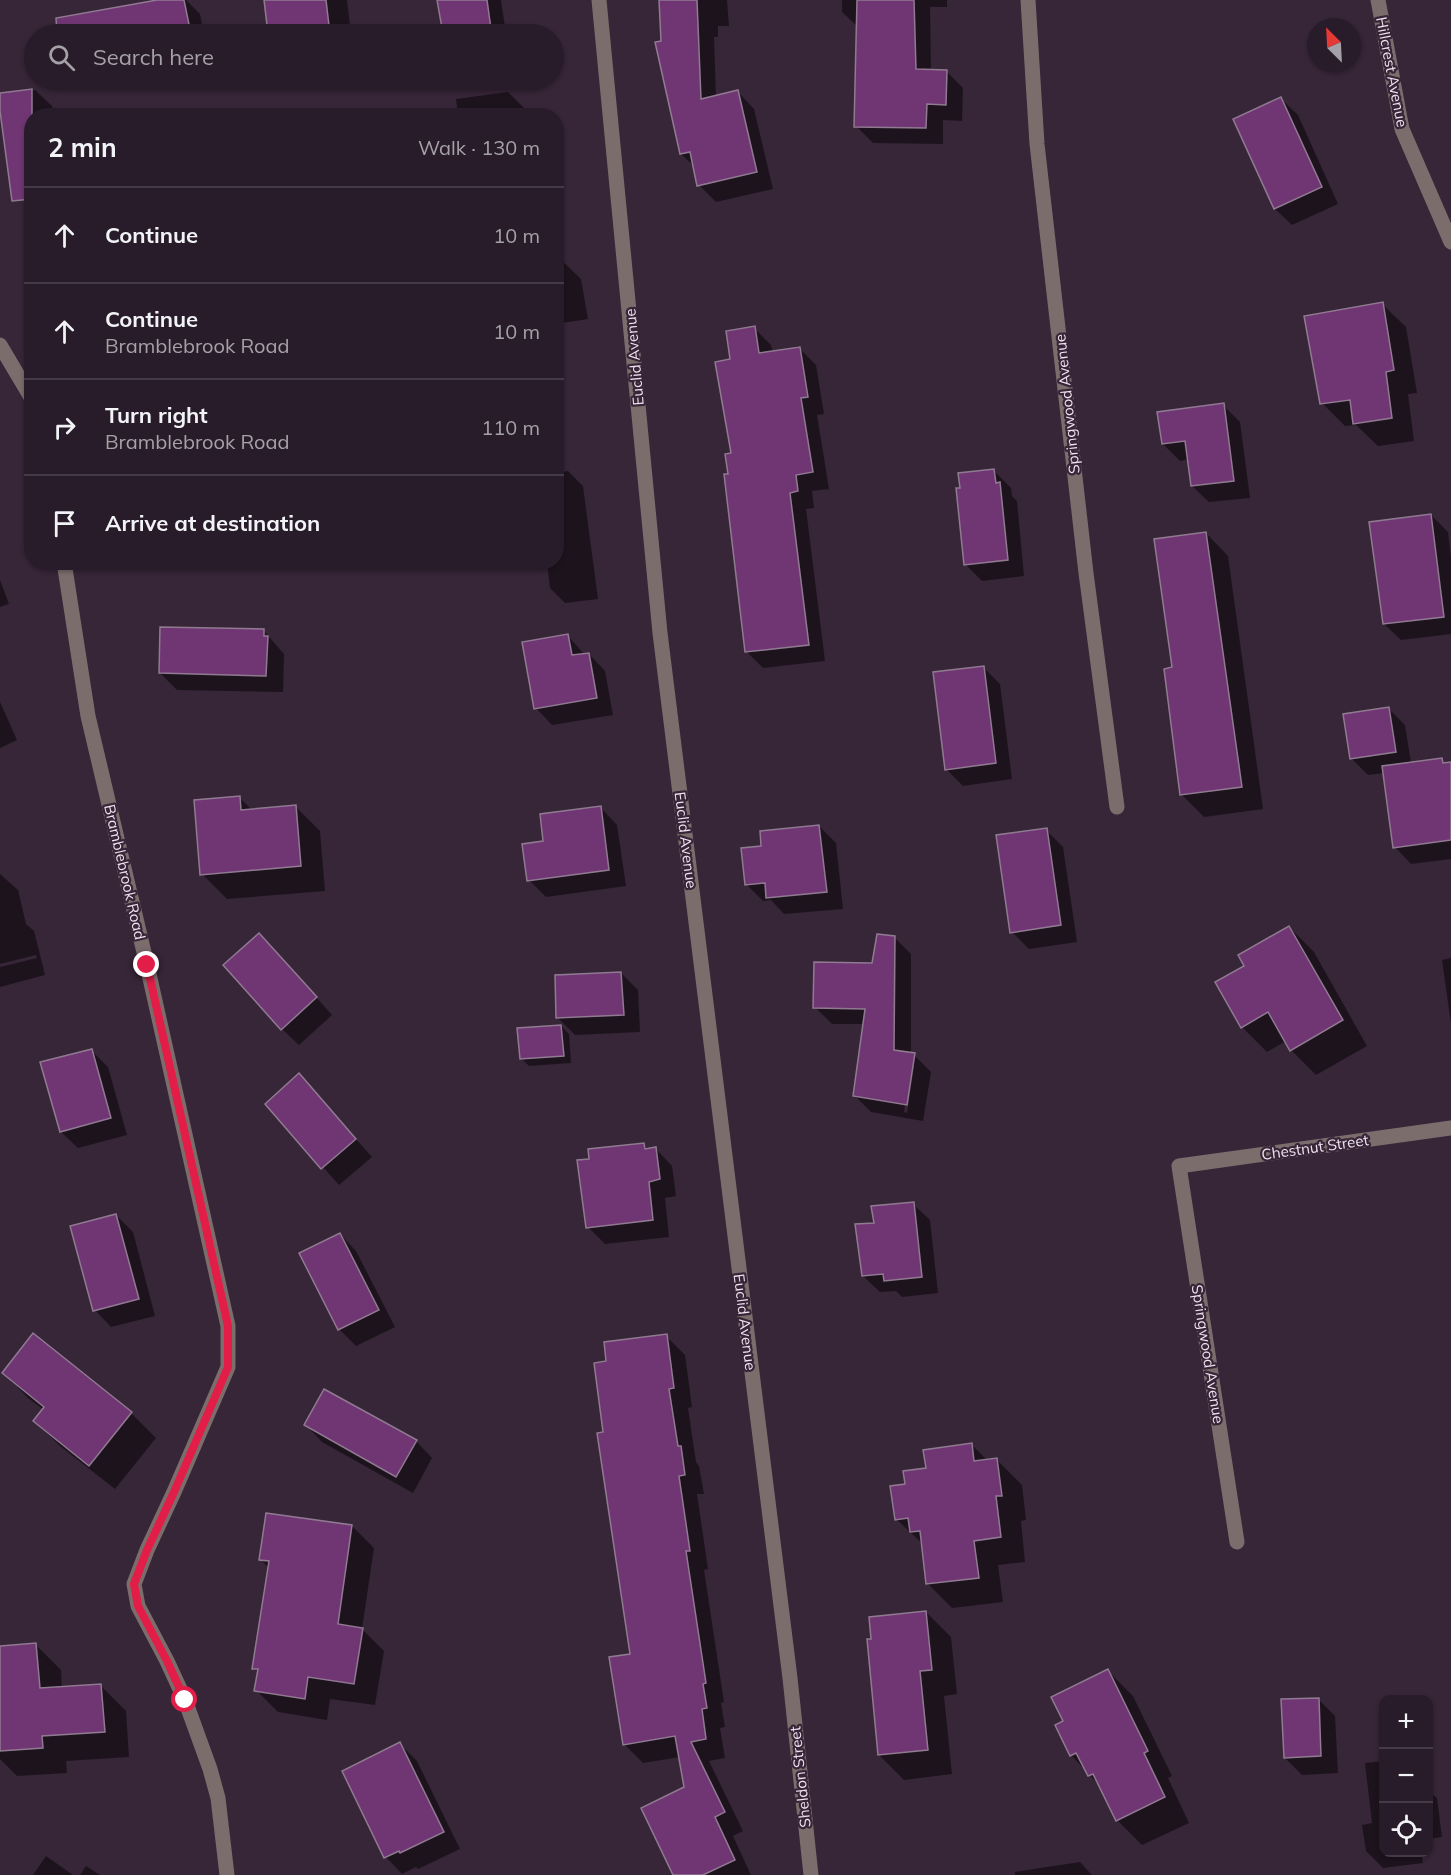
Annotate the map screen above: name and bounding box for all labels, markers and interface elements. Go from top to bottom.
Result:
street label: Hillcrest Avenue [1372,15,1412,129]
north arrow [1307,18,1361,72]
search box [24,24,564,90]
icon: search [45,41,78,74]
text: Search here [93,43,214,71]
text: 2 min [48,131,117,164]
text: Walk · 130 m [418,135,540,160]
icon: ahead [48,219,81,252]
text: Continue [105,221,198,249]
text: 10 m [493,223,540,248]
text: Continue [105,305,198,333]
street label: Euclid Avenue [620,308,648,406]
icon: ahead [48,315,81,348]
text: 10 m [493,319,540,344]
text: Bramblebrook Road [105,333,289,358]
street label: Springwood Avenue [1050,333,1084,475]
text: Turn right [105,401,208,429]
icon: right [48,411,81,444]
text: 110 m [481,415,540,440]
text: Bramblebrook Road [105,429,289,454]
icon: arrive [48,507,81,540]
text: Arrive at destination [105,509,320,537]
street label: Euclid Avenue [671,791,701,889]
street label: Bramblebrook Road [100,802,150,942]
route end [133,951,159,977]
street label: Chestnut Street [1260,1130,1370,1164]
street label: Euclid Avenue [730,1273,760,1371]
street label: Springwood Avenue [1188,1283,1228,1425]
route start [171,1686,197,1712]
map controls [1379,1695,1433,1857]
button: + [1379,1695,1433,1749]
street label: Sheldon Street [785,1725,815,1829]
button: − [1379,1749,1433,1803]
button: locate [1379,1803,1433,1857]

